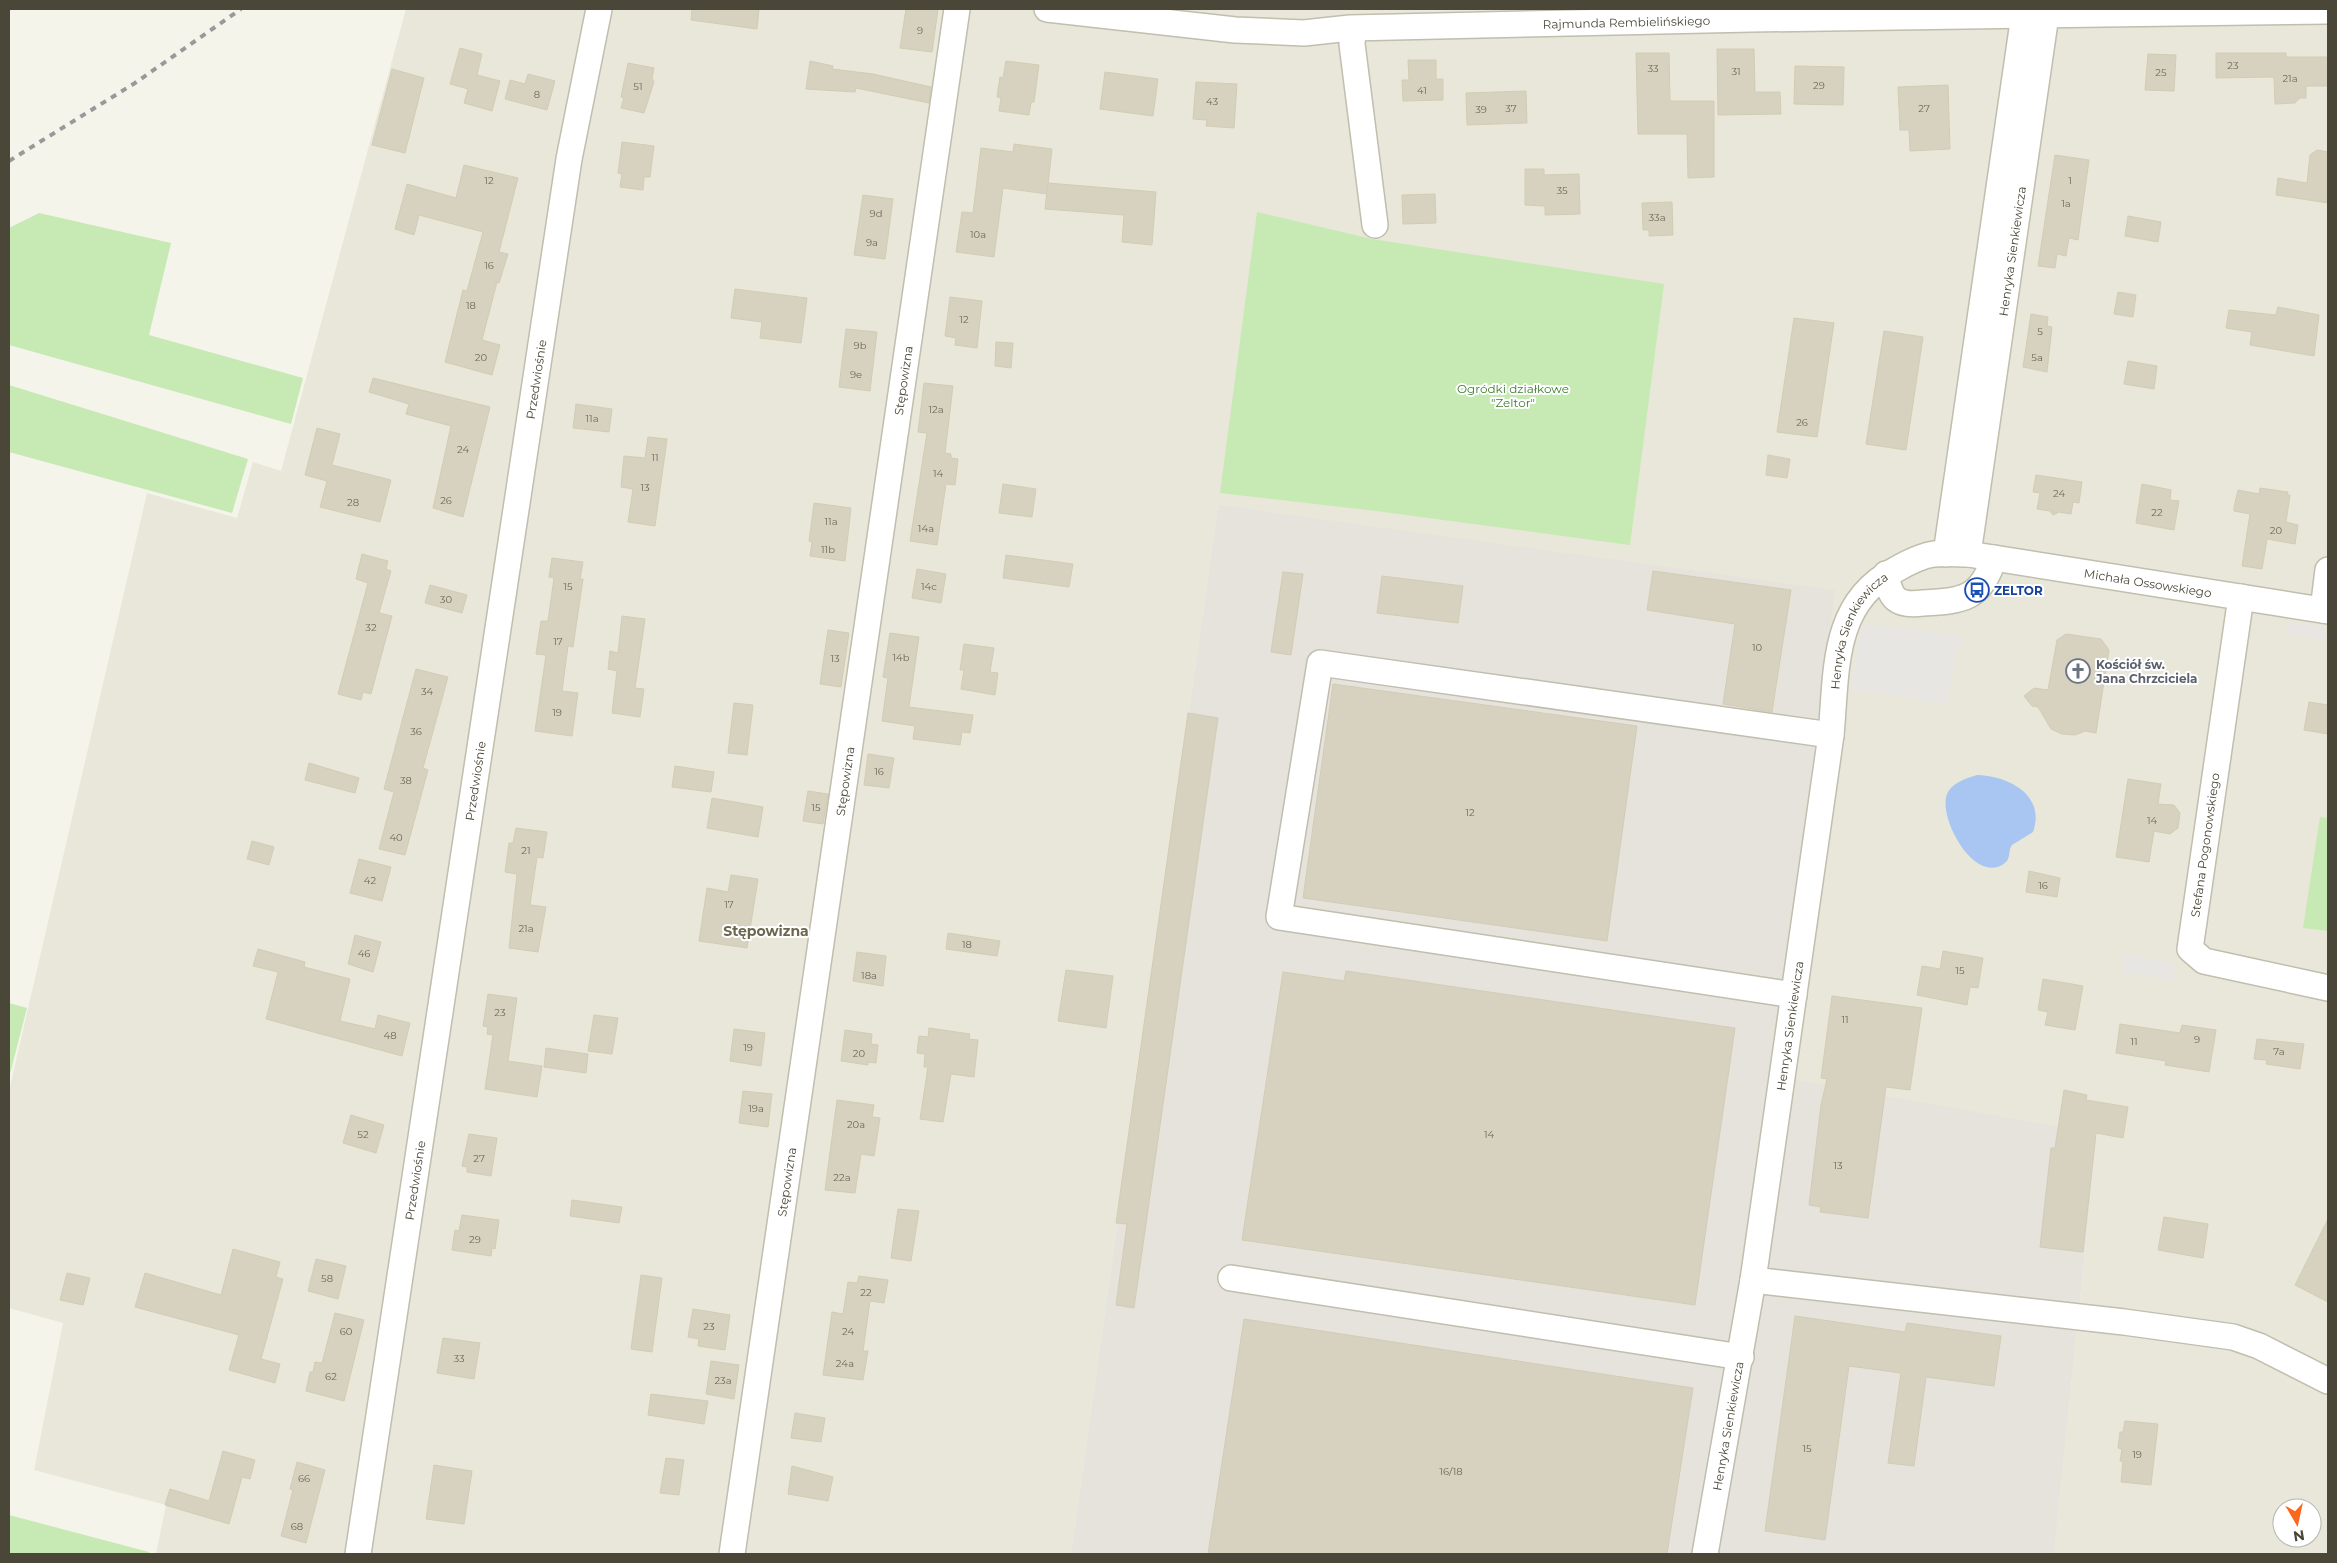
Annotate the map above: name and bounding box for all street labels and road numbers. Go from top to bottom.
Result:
street label: Rajmunda Rembielińskiego [1543,12,1710,31]
street label: Henryka Sienkiewicza [1995,185,2029,317]
street label: Przedwiośnie [522,338,549,420]
street label: Stępowizna [890,345,915,416]
street label: Michała Ossowskiego [2083,565,2213,600]
street label: Henryka Sienkiewicza [1827,569,1891,690]
street label: Przedwiośnie [462,740,488,822]
street label: Stępowizna [832,745,857,817]
street label: Stefana Pogonowskiego [2187,772,2223,918]
street label: Henryka Sienkiewicza [1773,960,1806,1092]
street label: Przedwiośnie [401,1139,428,1221]
street label: Stępowizna [774,1146,799,1218]
street label: Henryka Sienkiewicza [1709,1360,1746,1492]

